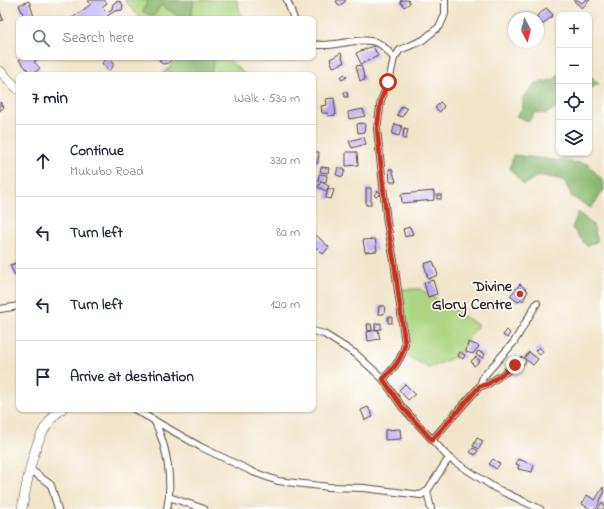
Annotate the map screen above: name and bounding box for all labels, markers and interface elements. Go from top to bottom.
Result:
north arrow [508,12,544,48]
map controls [556,12,592,156]
button: + [556,12,592,48]
search box [16,16,316,60]
icon: search [30,27,52,49]
text: Search here [62,27,134,49]
button: − [556,48,592,84]
route start [379,73,397,91]
button: locate [556,84,592,120]
text: 7 min [32,86,68,111]
text: Walk · 530 m [234,89,300,108]
button: layers [556,120,592,156]
text: Continue [70,140,124,162]
icon: ahead [32,150,54,172]
text: 330 m [270,151,300,170]
text: Mukubo Road [70,162,144,181]
icon: left [32,222,54,244]
text: Turn left [70,222,123,244]
text: 80 m [276,223,300,242]
place label: Divine Glory Centre [432,275,513,318]
marker: Divine Glory Centre [515,289,525,299]
icon: left [32,294,54,316]
text: Turn left [70,294,123,316]
text: 120 m [270,295,300,314]
route end [506,356,524,374]
icon: arrive [32,366,54,388]
text: Arrive at destination [70,366,194,388]

